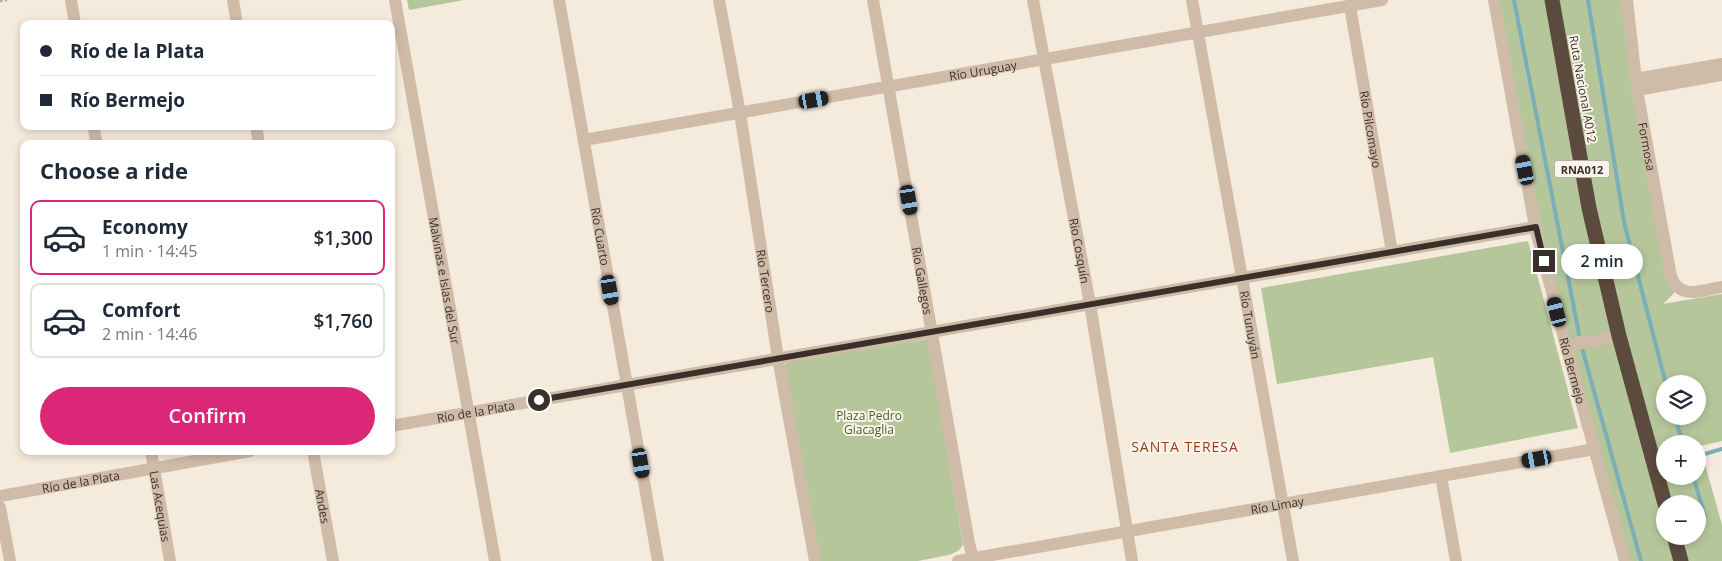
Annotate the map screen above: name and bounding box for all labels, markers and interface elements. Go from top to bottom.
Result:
street label: Ruta Nacional A012 [1565,34,1601,144]
text: Río de la Plata [70,38,204,64]
street label: Río Uruguay [948,56,1019,84]
text: Río Bermejo [70,87,185,113]
street label: Río Pilcomayo [1356,89,1386,169]
car [797,90,830,110]
street label: Formosa [1635,121,1660,172]
car [1514,154,1535,186]
text: Choose a ride [40,155,188,185]
road number: RNA012 [1554,160,1610,178]
car [899,184,918,216]
street label: Río Cuarto [587,206,614,267]
text: Economy [102,214,188,240]
icon: car [42,215,87,260]
street label: Malvinas e Islas del Sur [425,216,465,346]
street label: Rio Cosquín [1066,216,1094,285]
text: $1,300 [314,225,373,251]
text: 1 min · 14:45 [102,240,197,262]
callout: 2 min [1562,244,1644,278]
street label: Rio Gallegos [908,245,937,316]
street label: Rio Tercero [753,248,779,314]
route end [1533,250,1555,272]
text: 2 min [1580,250,1624,272]
car [600,274,619,306]
street label: Río Tunuyán [1236,289,1265,360]
car [1546,296,1567,328]
text: Comfort [102,297,181,323]
icon: car [42,298,87,343]
text: $1,760 [314,308,373,334]
text: 2 min · 14:46 [102,323,197,345]
street label: Río Bermejo [1556,335,1590,406]
map controls [1656,375,1706,545]
button: layers [1656,375,1706,425]
button: Confirm [40,387,375,445]
route start [528,389,550,411]
street label: Río de la Plata [436,396,516,426]
park label: Plaza Pedro Giacaglia [836,407,902,438]
button: + [1656,435,1706,485]
district label: SANTA TERESA [1131,437,1239,456]
car [631,447,650,479]
car [1520,449,1553,469]
street label: Río de la Plata [40,466,121,497]
street label: Las Acequias [146,469,175,543]
street label: Andes [312,487,335,525]
street label: Río Limay [1249,492,1306,518]
button: − [1656,495,1706,545]

